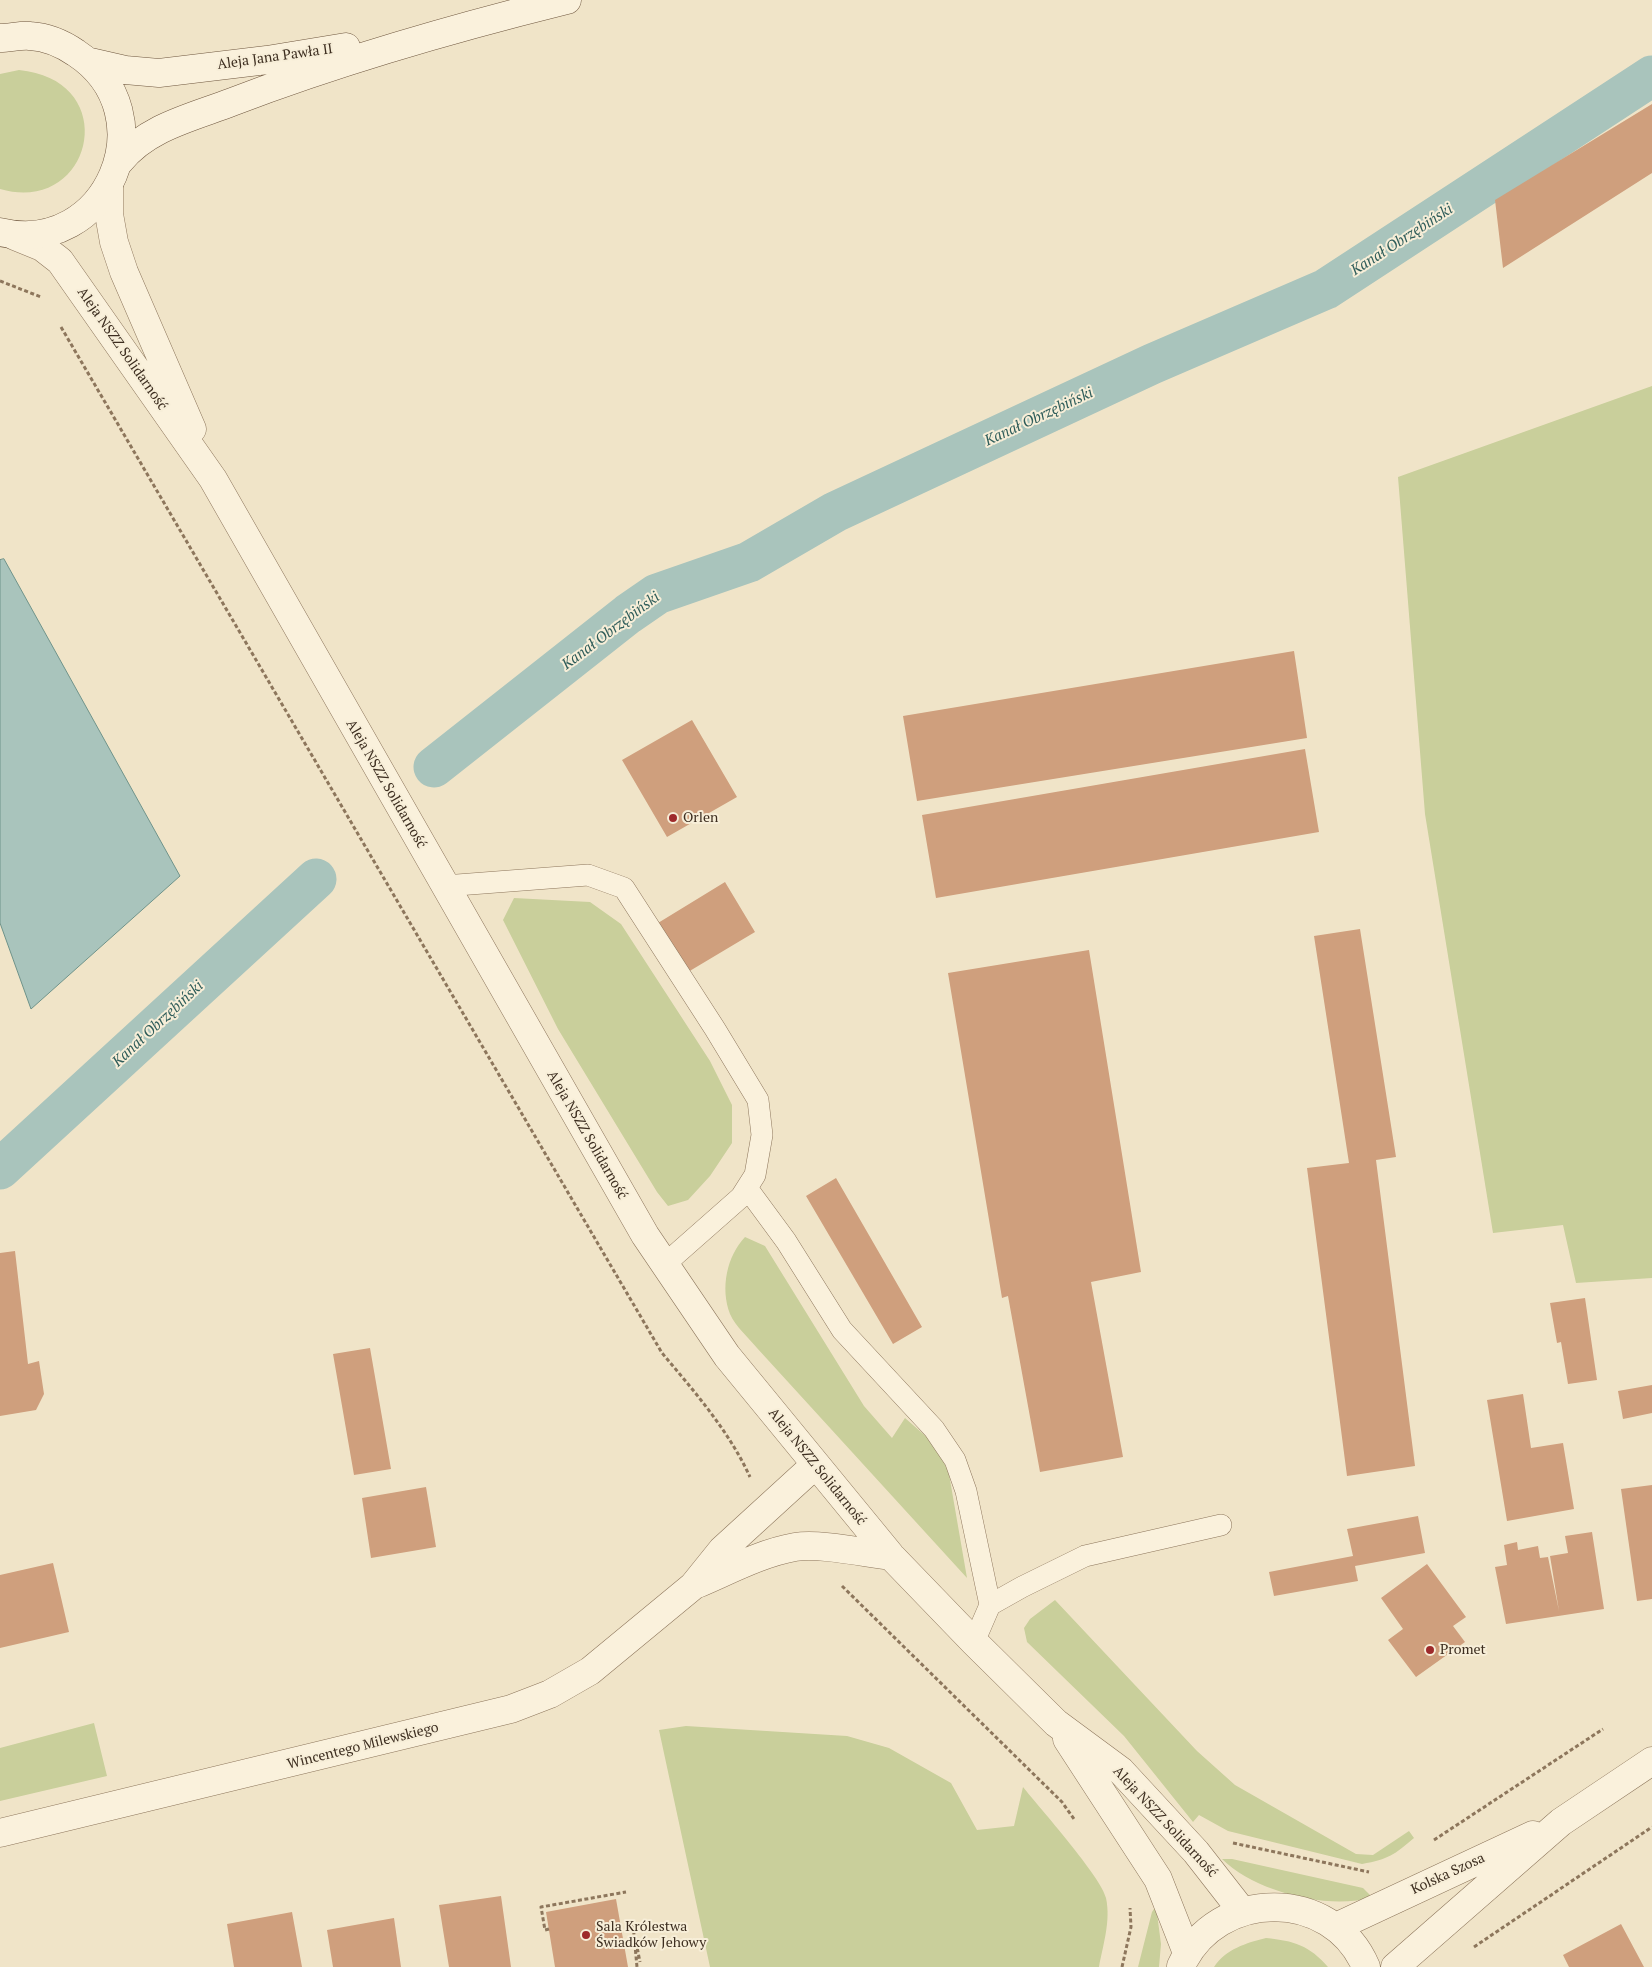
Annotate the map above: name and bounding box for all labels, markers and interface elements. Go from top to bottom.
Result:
street label: Aleja Jana Pawła II [216,41,334,73]
water label: Kanał Obrzębiński [1348,200,1456,280]
street label: Aleja NSZZ Solidarność [73,284,171,414]
water label: Kanał Obrzębiński [982,384,1096,450]
water label: Kanał Obrzębiński [559,588,663,674]
street label: Aleja NSZZ Solidarność [342,717,430,851]
place label: Orlen [683,810,718,826]
marker: Orlen [667,812,679,824]
water label: Kanał Obrzębiński [109,977,207,1071]
street label: Aleja NSZZ Solidarność [543,1068,631,1202]
street label: Aleja NSZZ Solidarność [765,1405,869,1529]
place label: Promet [1440,1642,1486,1658]
marker: Promet [1424,1644,1436,1656]
street label: Wincentego Milewskiego [286,1719,440,1773]
street label: Aleja NSZZ Solidarność [1109,1763,1221,1881]
street label: Kolska Szosa [1409,1850,1487,1898]
place label: Sala Królestwa Świadków Jehowy [596,1919,706,1951]
marker: Sala Królestwa Świadków Jehowy [580,1929,592,1941]

